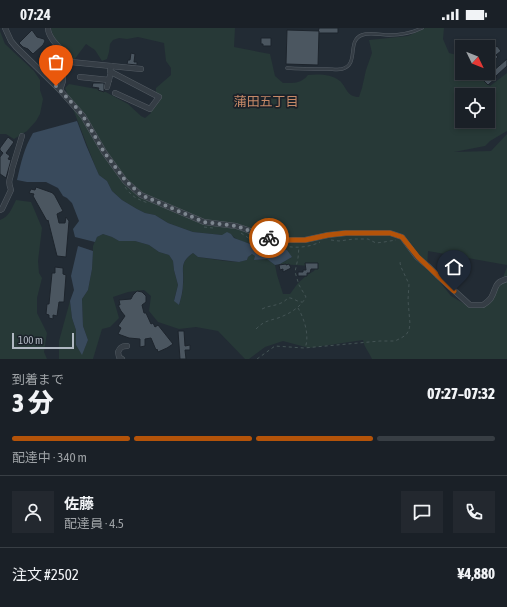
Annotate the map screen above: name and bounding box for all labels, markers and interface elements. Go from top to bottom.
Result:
text: 07:24 [20,6,51,23]
north arrow [455,40,495,80]
map controls [455,40,495,128]
pin [39,45,73,86]
icon: bag [45,51,67,73]
button: locate [455,88,495,128]
district label: 蒲田五丁目 [233,94,299,109]
courier [249,218,289,258]
icon: bike [258,227,280,249]
pin [437,250,471,291]
icon: home [443,256,465,278]
scale bar [12,331,74,350]
text: 100 m [18,334,43,346]
text: 到着まで [12,372,64,387]
text: 07:27–07:32 [427,385,495,402]
text: 3 分 [12,388,54,418]
text: 配達中 · 340 m [12,450,87,465]
button: person [12,491,54,533]
button: chat [401,491,443,533]
button: phone [453,491,495,533]
text: 佐藤 [64,495,94,512]
text: 配達員 · 4.5 [64,516,124,531]
text: ¥4,880 [457,565,495,582]
text: 注文 #2502 [12,566,79,583]

